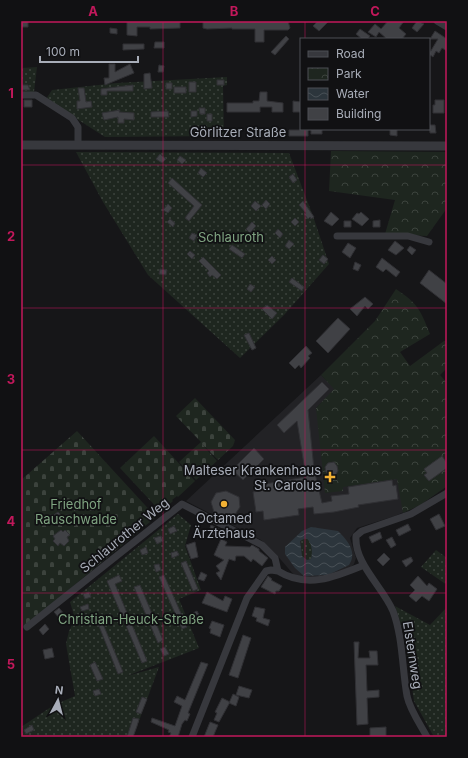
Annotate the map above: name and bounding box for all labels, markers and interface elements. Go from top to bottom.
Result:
text: A [88,3,98,19]
text: B [230,3,239,19]
text: C [370,3,380,19]
scale bar [40,38,138,64]
legend [300,38,430,130]
text: 100 m [46,44,80,59]
text: Road [336,46,365,61]
text: Park [336,66,362,81]
text: 1 [8,85,14,101]
text: Water [336,86,370,101]
text: Building [336,106,381,121]
street label: Görlitzer Straße [190,124,286,140]
text: 2 [7,228,15,244]
park label: Schlauroth [198,229,264,245]
text: 3 [7,371,15,387]
place label: Malteser Krankenhaus St. Carolus [184,462,321,493]
marker: Malteser Krankenhaus St. Carolus [324,471,336,483]
street label: Schlaurother Weg [76,494,172,576]
park label: Friedhof Rauschwalde [35,496,117,527]
marker: Octamed Ärztehaus [219,499,229,509]
place label: Octamed Ärztehaus [193,510,255,541]
text: 4 [7,513,16,529]
park label: Christian-Heuck-Straße [58,611,204,627]
street label: Elsternweg [400,620,426,690]
text: 5 [7,656,15,672]
north arrow [38,680,78,720]
text: N [54,683,64,698]

